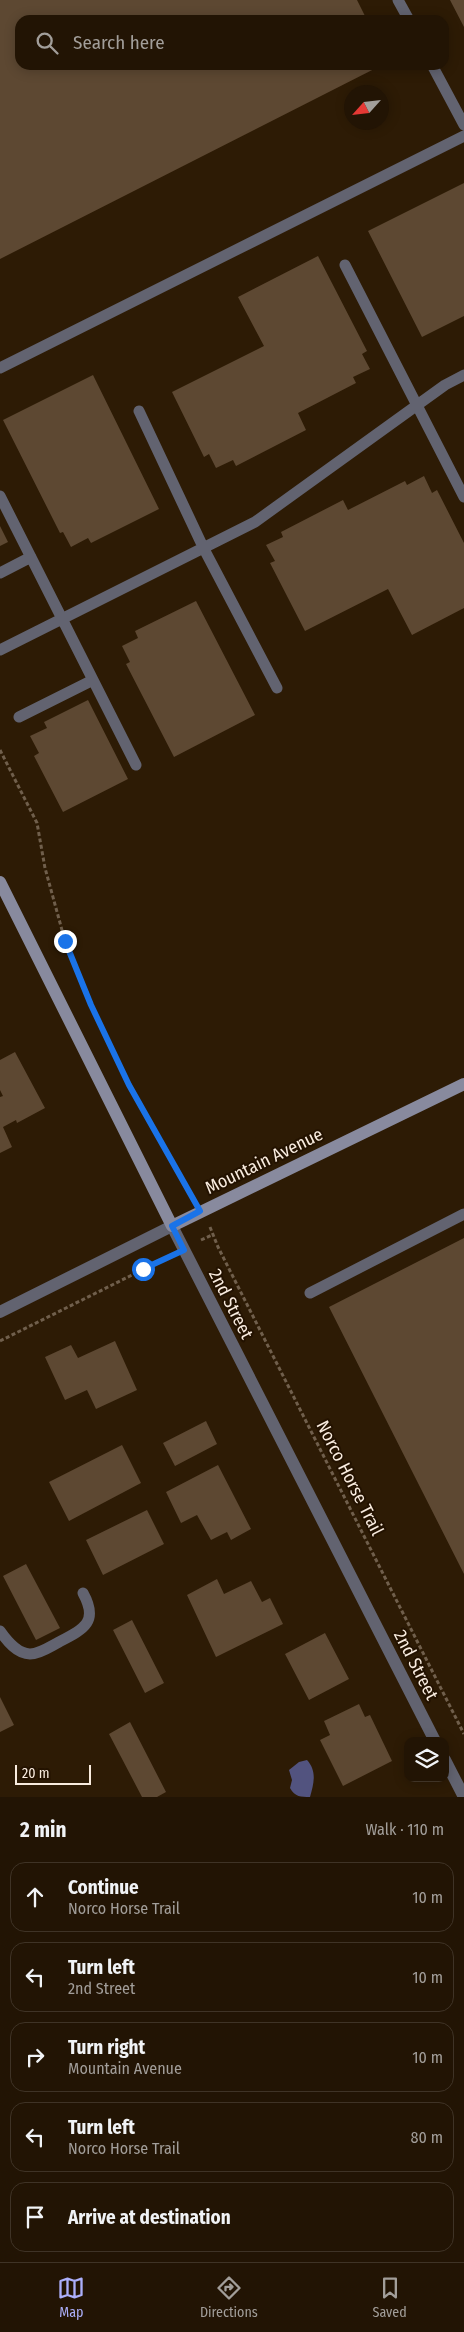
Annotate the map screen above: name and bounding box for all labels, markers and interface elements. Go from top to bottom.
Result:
search box [15,15,449,70]
icon: search [33,29,61,57]
text: Search here [73,31,165,54]
north arrow [344,85,389,130]
route end [54,930,77,953]
street label: Mountain Avenue [202,1123,326,1199]
route start [132,1258,155,1281]
street label: 2nd Street [204,1265,258,1343]
street label: Norco Horse Trail [312,1417,389,1539]
street label: 2nd Street [389,1626,443,1704]
map controls [404,1737,449,1782]
button: layers [404,1737,449,1782]
scale bar [15,1762,91,1785]
text: 20 m [22,1765,50,1782]
text: 2 min [20,1817,67,1843]
text: Walk · 110 m [366,1820,444,1839]
text: Continue [68,1876,139,1899]
icon: ahead [21,1883,49,1911]
text: 10 m [412,1888,443,1907]
text: Norco Horse Trail [68,1899,180,1918]
text: Turn left [68,1956,135,1979]
icon: left [21,1963,49,1991]
text: 10 m [412,1968,443,1987]
text: 2nd Street [68,1979,135,1998]
text: Turn right [68,2036,145,2059]
icon: right [21,2043,49,2071]
text: 10 m [412,2048,443,2067]
text: Mountain Avenue [68,2059,182,2078]
text: Turn left [68,2116,135,2139]
icon: left [21,2123,49,2151]
text: 80 m [411,2128,443,2147]
text: Norco Horse Trail [68,2139,180,2158]
icon: arrive [21,2203,49,2231]
text: Arrive at destination [68,2206,231,2229]
tab: Map [57,2274,85,2321]
tab: Directions [200,2274,258,2321]
tab: Saved [372,2274,407,2321]

